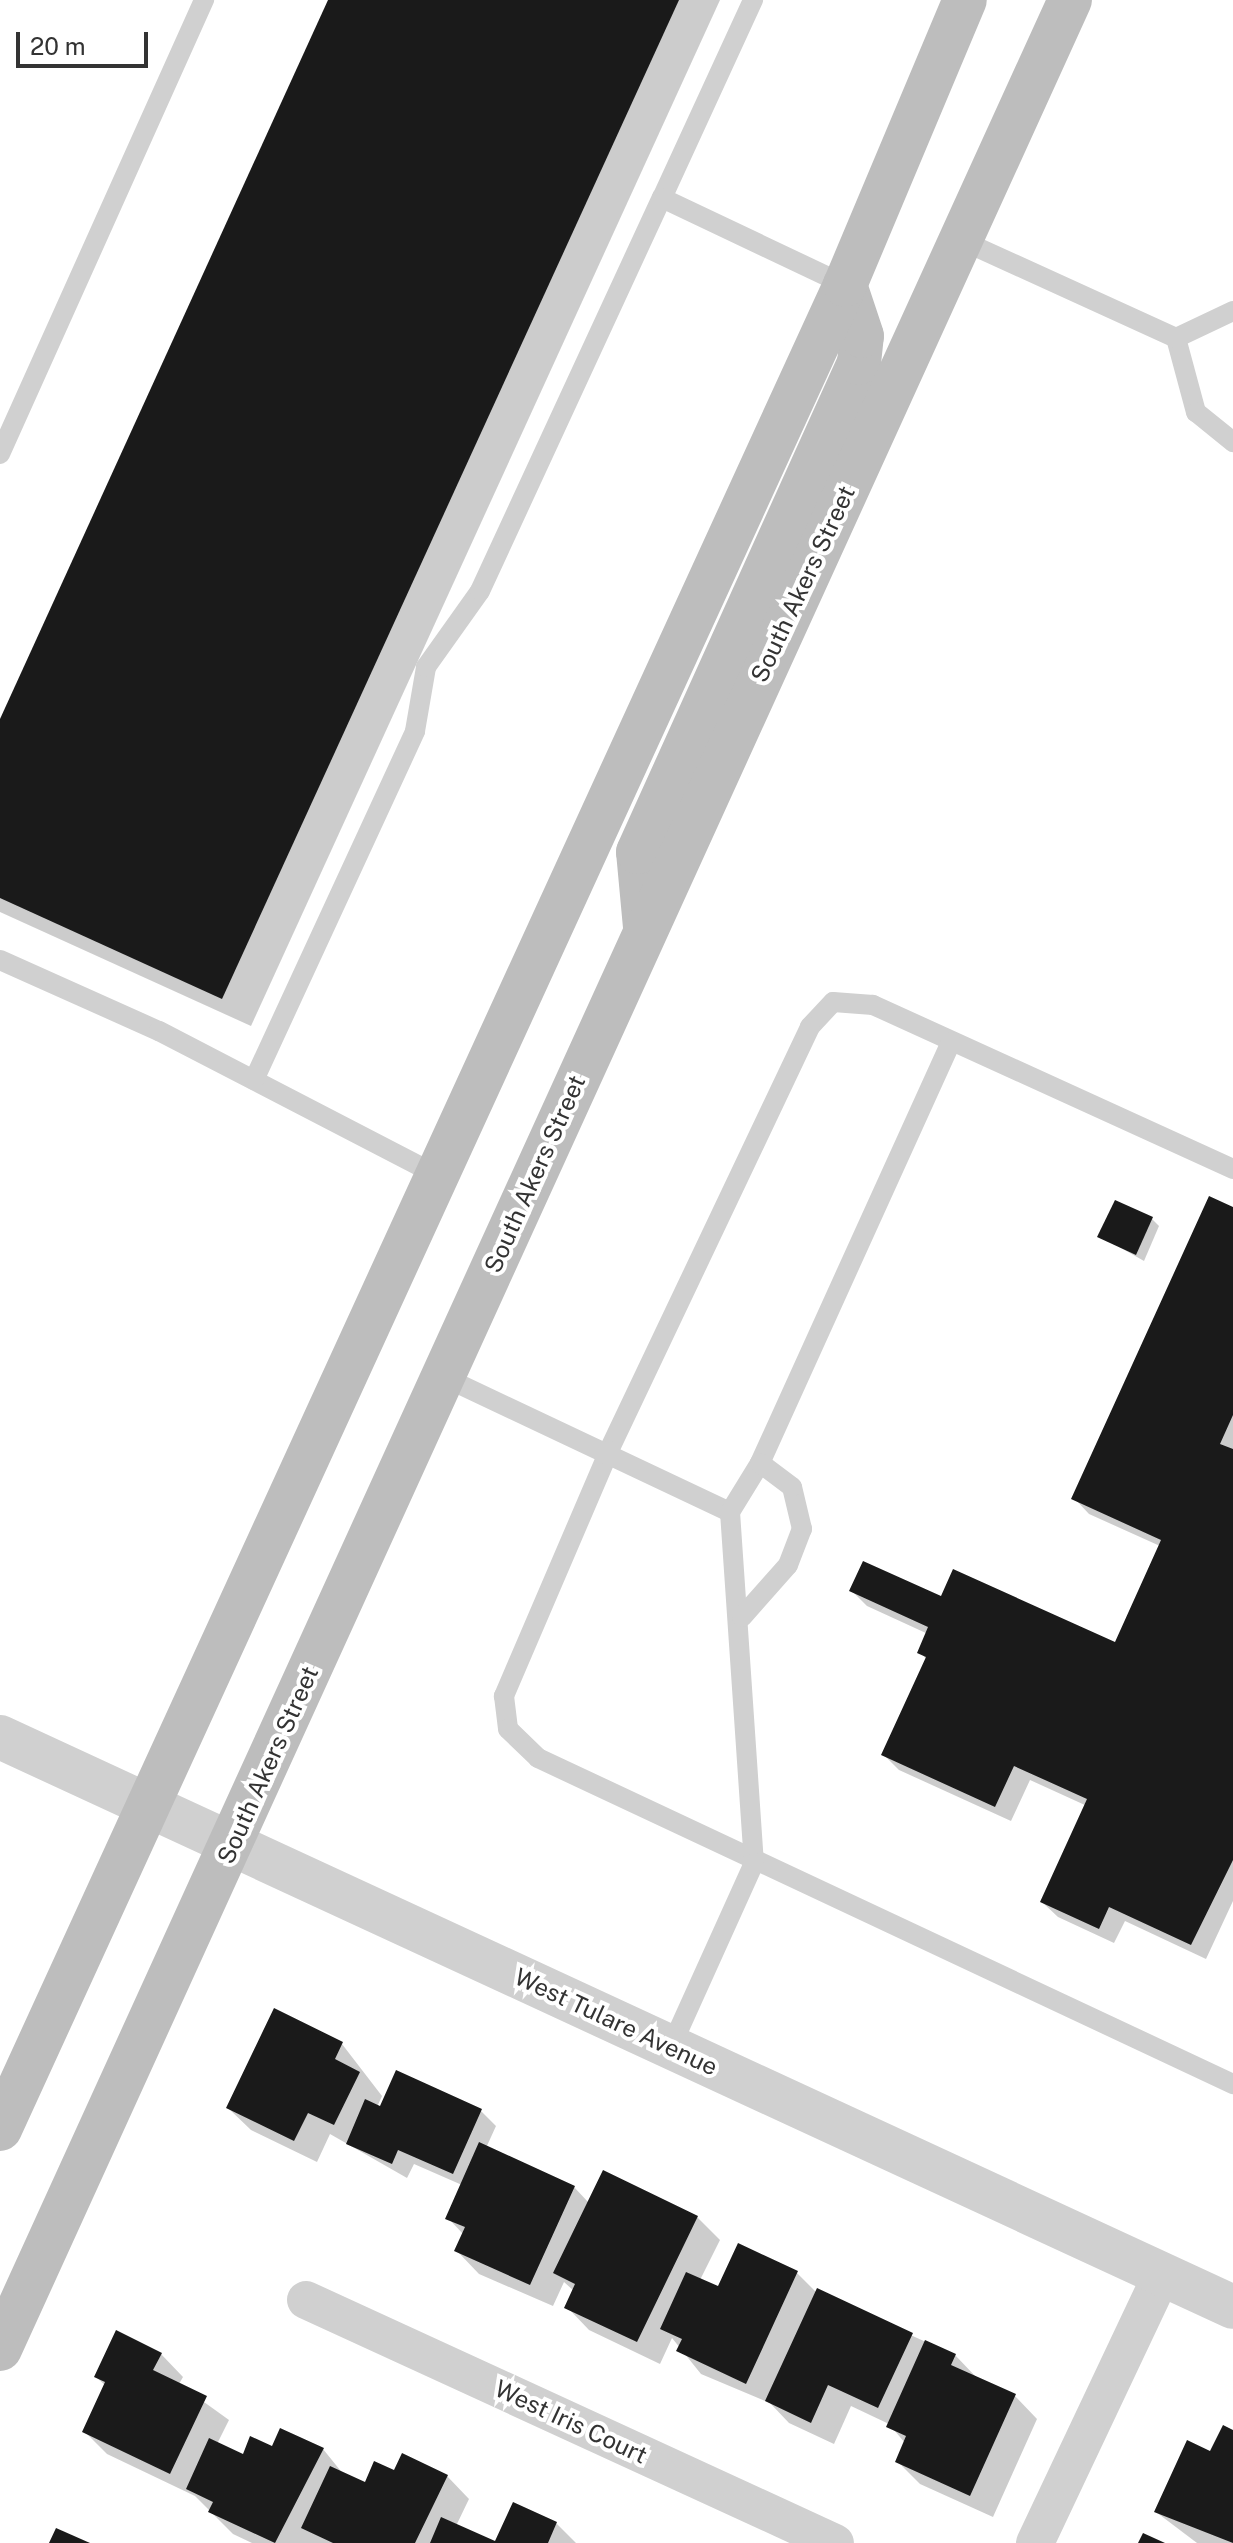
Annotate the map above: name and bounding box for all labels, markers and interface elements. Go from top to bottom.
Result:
scale bar [20,16,152,66]
text: 20 m [30,32,86,60]
street label: South Akers Street [745,481,861,687]
street label: South Akers Street [478,1071,592,1277]
street label: South Akers Street [211,1662,325,1868]
street label: West Tulare Avenue [510,1962,722,2082]
street label: West Iris Court [490,2374,652,2470]

